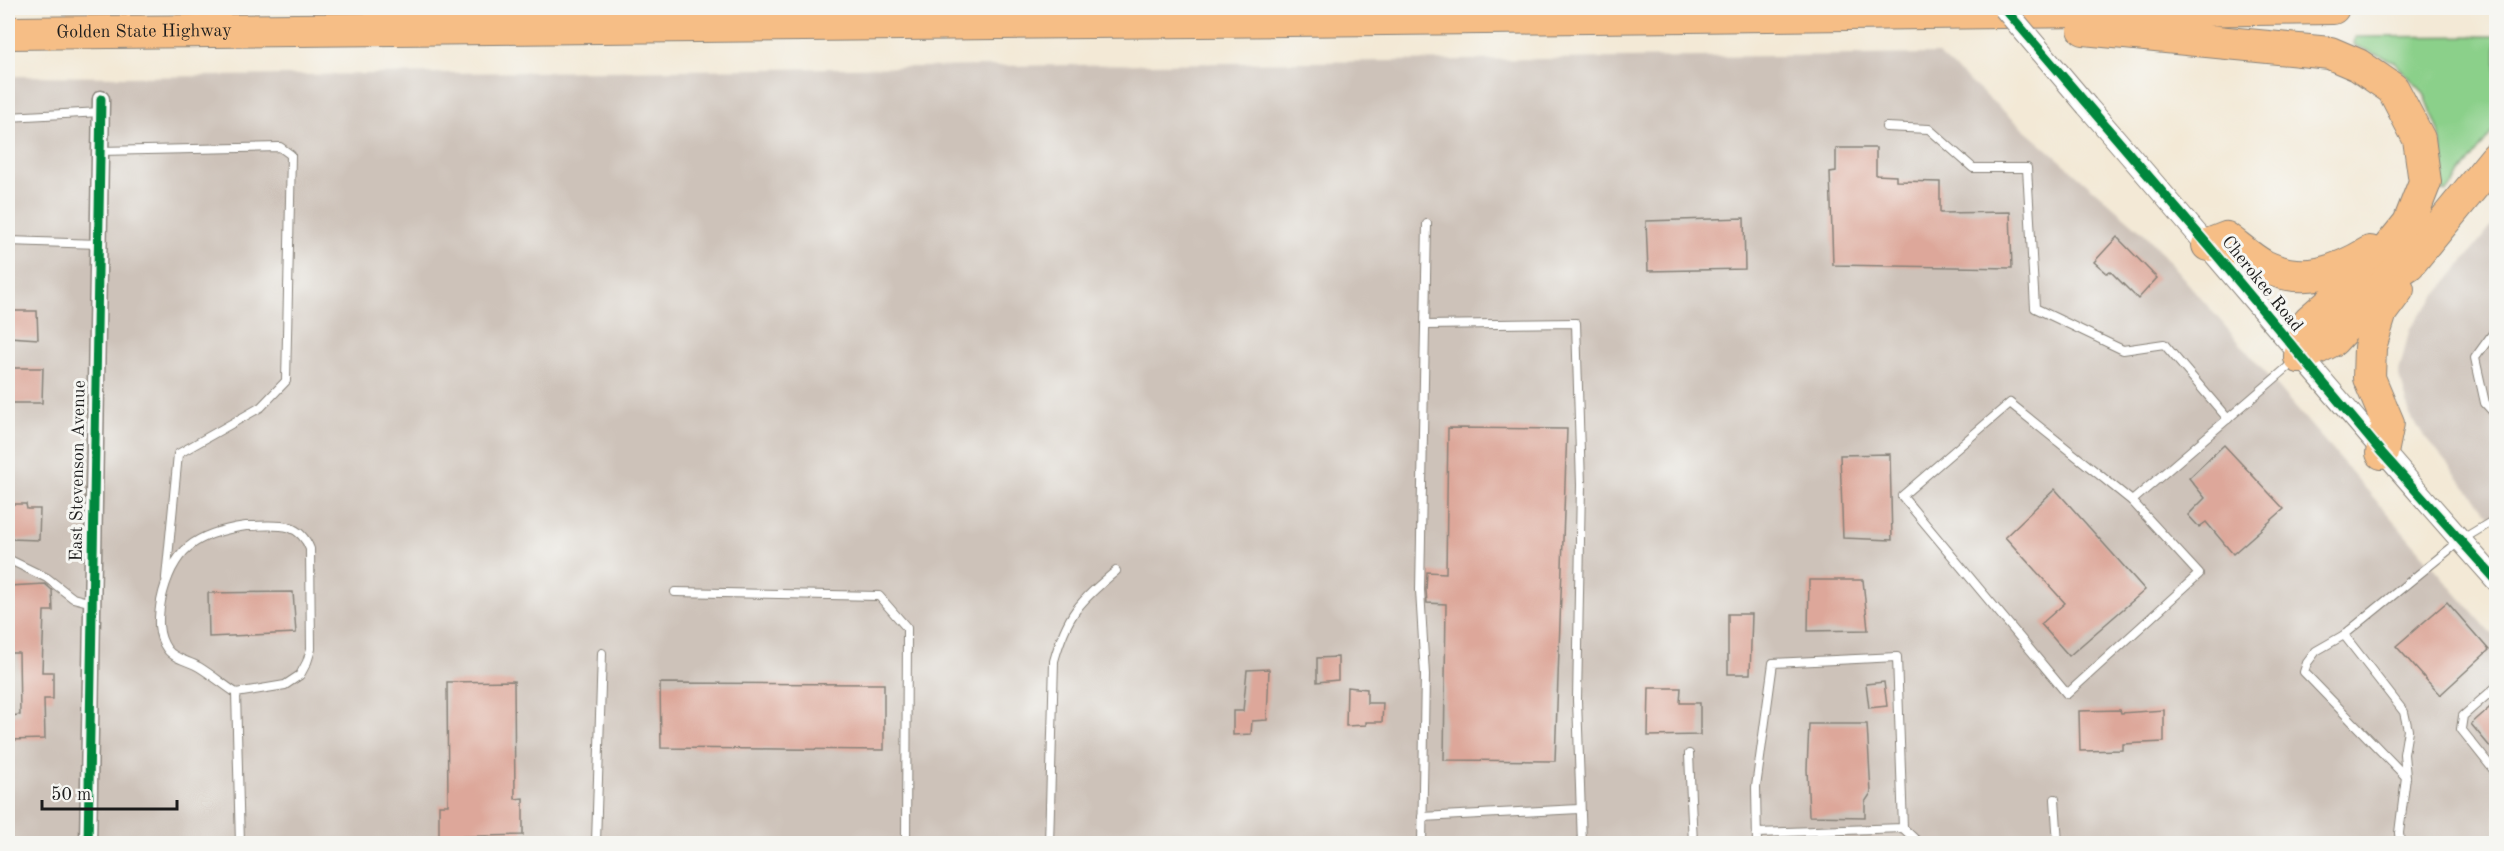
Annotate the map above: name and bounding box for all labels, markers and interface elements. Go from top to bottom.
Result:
street label: Golden State Highway [56,22,232,42]
street label: Cherokee Road [2218,233,2306,335]
street label: East Stevenson Avenue [67,380,89,562]
scale bar [42,773,177,811]
text: 50 m [51,786,91,804]

